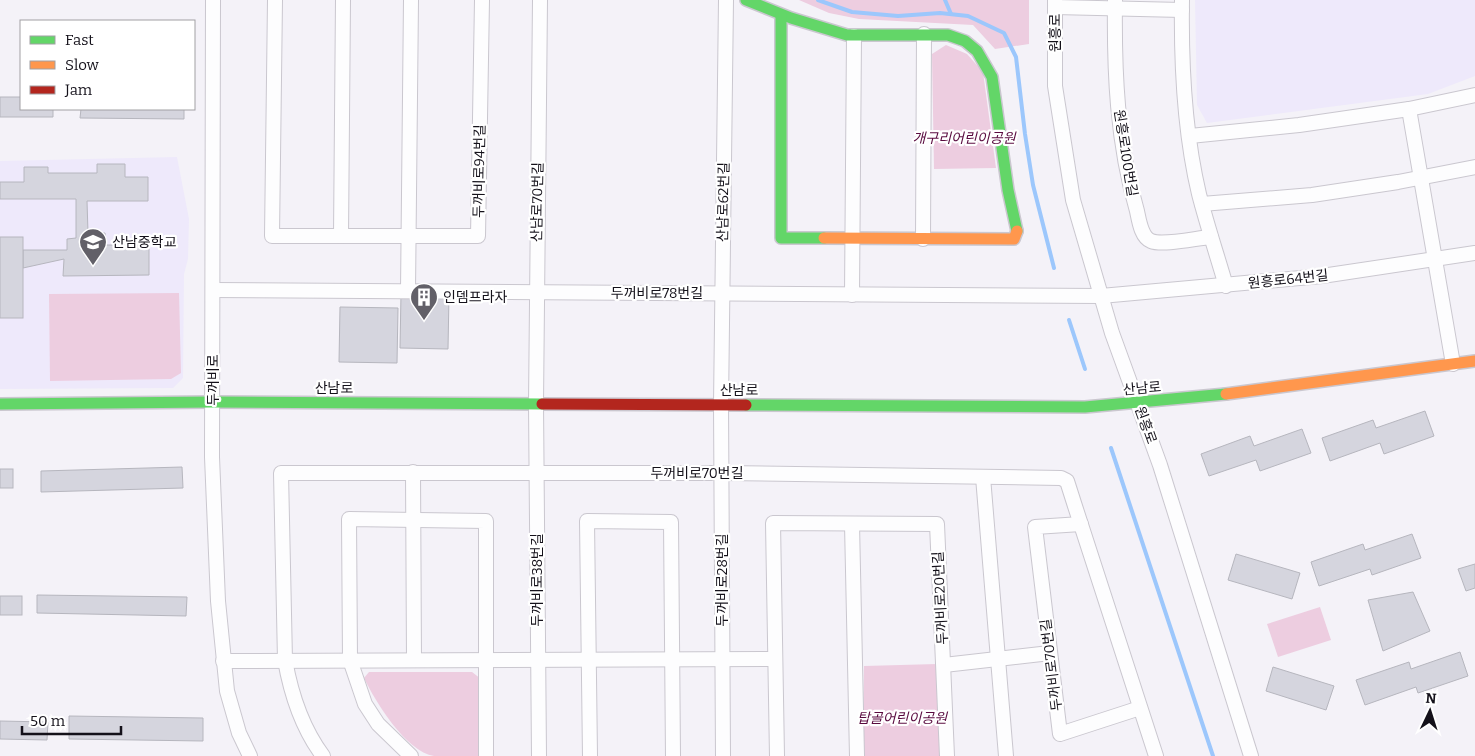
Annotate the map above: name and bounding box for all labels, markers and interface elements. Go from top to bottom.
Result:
street label: 원흥로 [1047,14,1064,52]
legend [20,20,195,110]
text: Fast [65,31,94,49]
text: Slow [65,56,100,74]
text: Jam [64,81,93,99]
street label: 원흥로100번길 [1110,108,1141,198]
street label: 두꺼비로94번길 [470,124,489,218]
park label: 개구리어린이공원 [912,130,1017,147]
street label: 산남로70번길 [528,162,547,242]
street label: 산남로62번길 [714,162,733,242]
school or university icon: 산남중학교 [78,227,108,266]
place label: 산남중학교 [112,234,177,251]
street label: 원흥로64번길 [1247,267,1329,292]
building icon: 인뎀프라자 [409,282,439,321]
street label: 두꺼비로78번길 [611,285,703,302]
place label: 인뎀프라자 [443,289,508,306]
street label: 두꺼비로 [205,354,222,406]
street label: 산남로 [1122,378,1162,399]
street label: 산남로 [315,380,353,397]
street label: 산남로 [720,382,758,399]
street label: 원흥로 [1131,404,1160,446]
street label: 두꺼비로70번길 [650,465,744,482]
street label: 두꺼비로38번길 [529,533,546,627]
street label: 두꺼비로28번길 [714,533,731,627]
street label: 두꺼비로20번길 [930,551,951,645]
street label: 두꺼비로70번길 [1037,618,1066,712]
north arrow [1405,686,1455,736]
text: N [1425,690,1437,707]
scale bar [22,704,121,736]
park label: 탑골어린이공원 [857,710,948,727]
text: 50 m [30,712,66,730]

